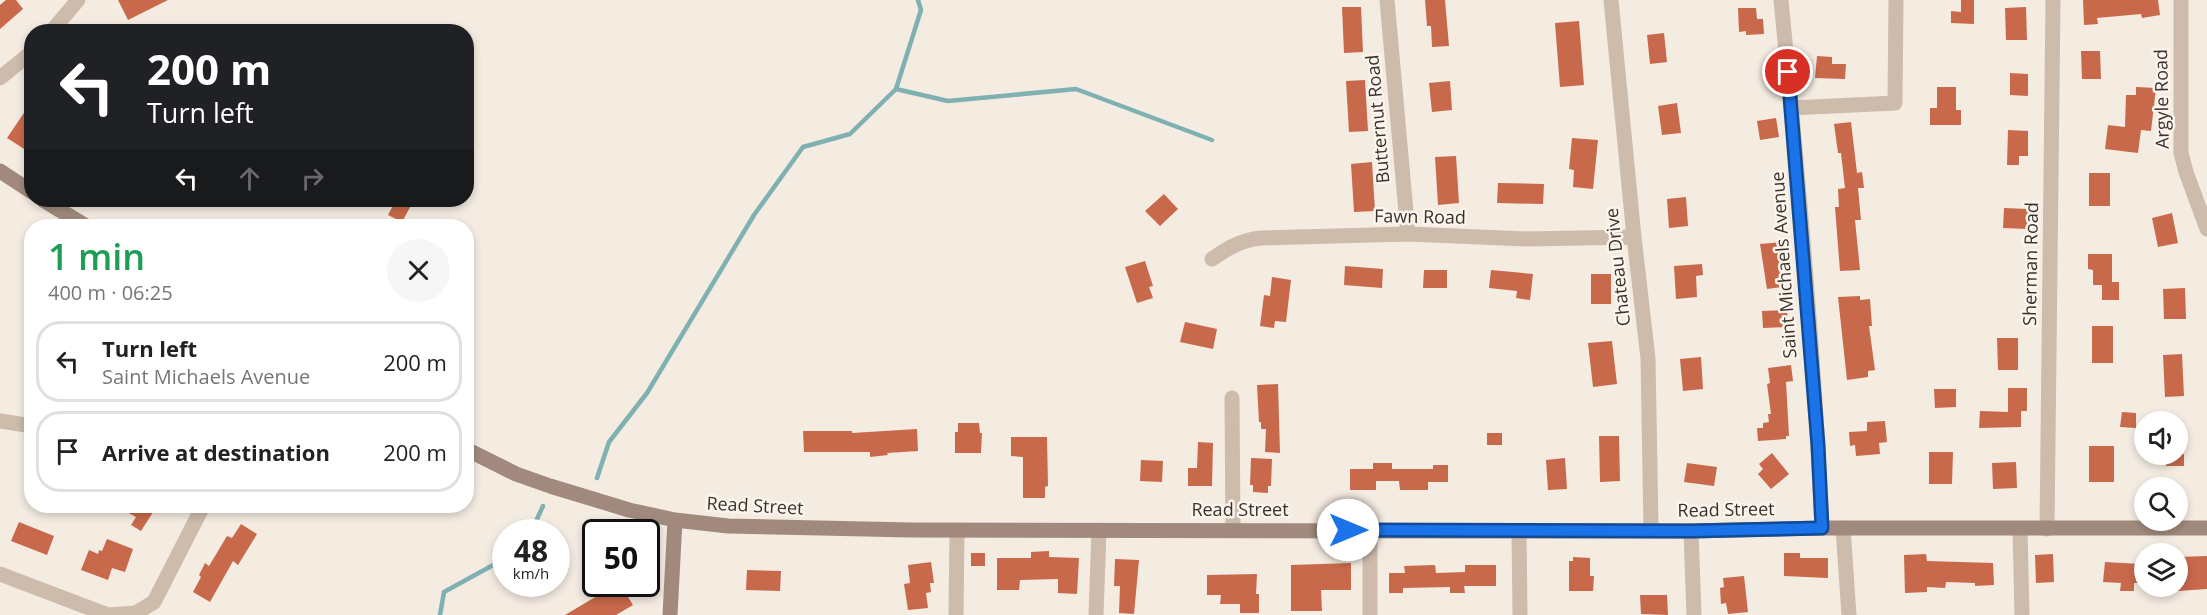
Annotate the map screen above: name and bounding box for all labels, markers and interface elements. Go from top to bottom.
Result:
text: 200 m [147,40,271,97]
pin [1762,46,1813,97]
icon: left [48,48,126,126]
street label: Argyle Road [2148,49,2174,149]
street label: Butternut Road [1359,54,1395,184]
icon: arrive [1771,55,1804,88]
text: Turn left [147,94,254,131]
icon: left [170,162,203,195]
icon: ahead [233,162,266,195]
icon: right [296,162,329,195]
street label: Saint Michaels Avenue [1764,171,1802,359]
street label: Sherman Road [2017,202,2043,326]
street label: Fawn Road [1374,203,1466,229]
street label: Chateau Drive [1599,207,1635,327]
text: 1 min [48,232,145,281]
button: close [387,239,450,302]
text: 400 m · 06:25 [48,279,173,306]
text: Turn left [102,333,197,363]
icon: left [51,345,84,378]
text: 200 m [383,347,447,377]
text: Saint Michaels Avenue [102,363,310,390]
map controls [2134,411,2188,597]
button: sound [2134,411,2188,465]
icon: arrive [51,435,84,468]
text: Arrive at destination [102,437,330,467]
text: 200 m [383,437,447,467]
button: search [2134,477,2188,531]
street label: Read Street [706,490,804,520]
street label: Read Street [1677,496,1775,522]
street label: Read Street [1191,497,1289,521]
position arrow [1316,498,1380,562]
speed limit sign: 50 [582,519,660,597]
text: 48 [514,530,548,571]
button: layers [2134,543,2188,597]
text: km/h [513,563,549,583]

